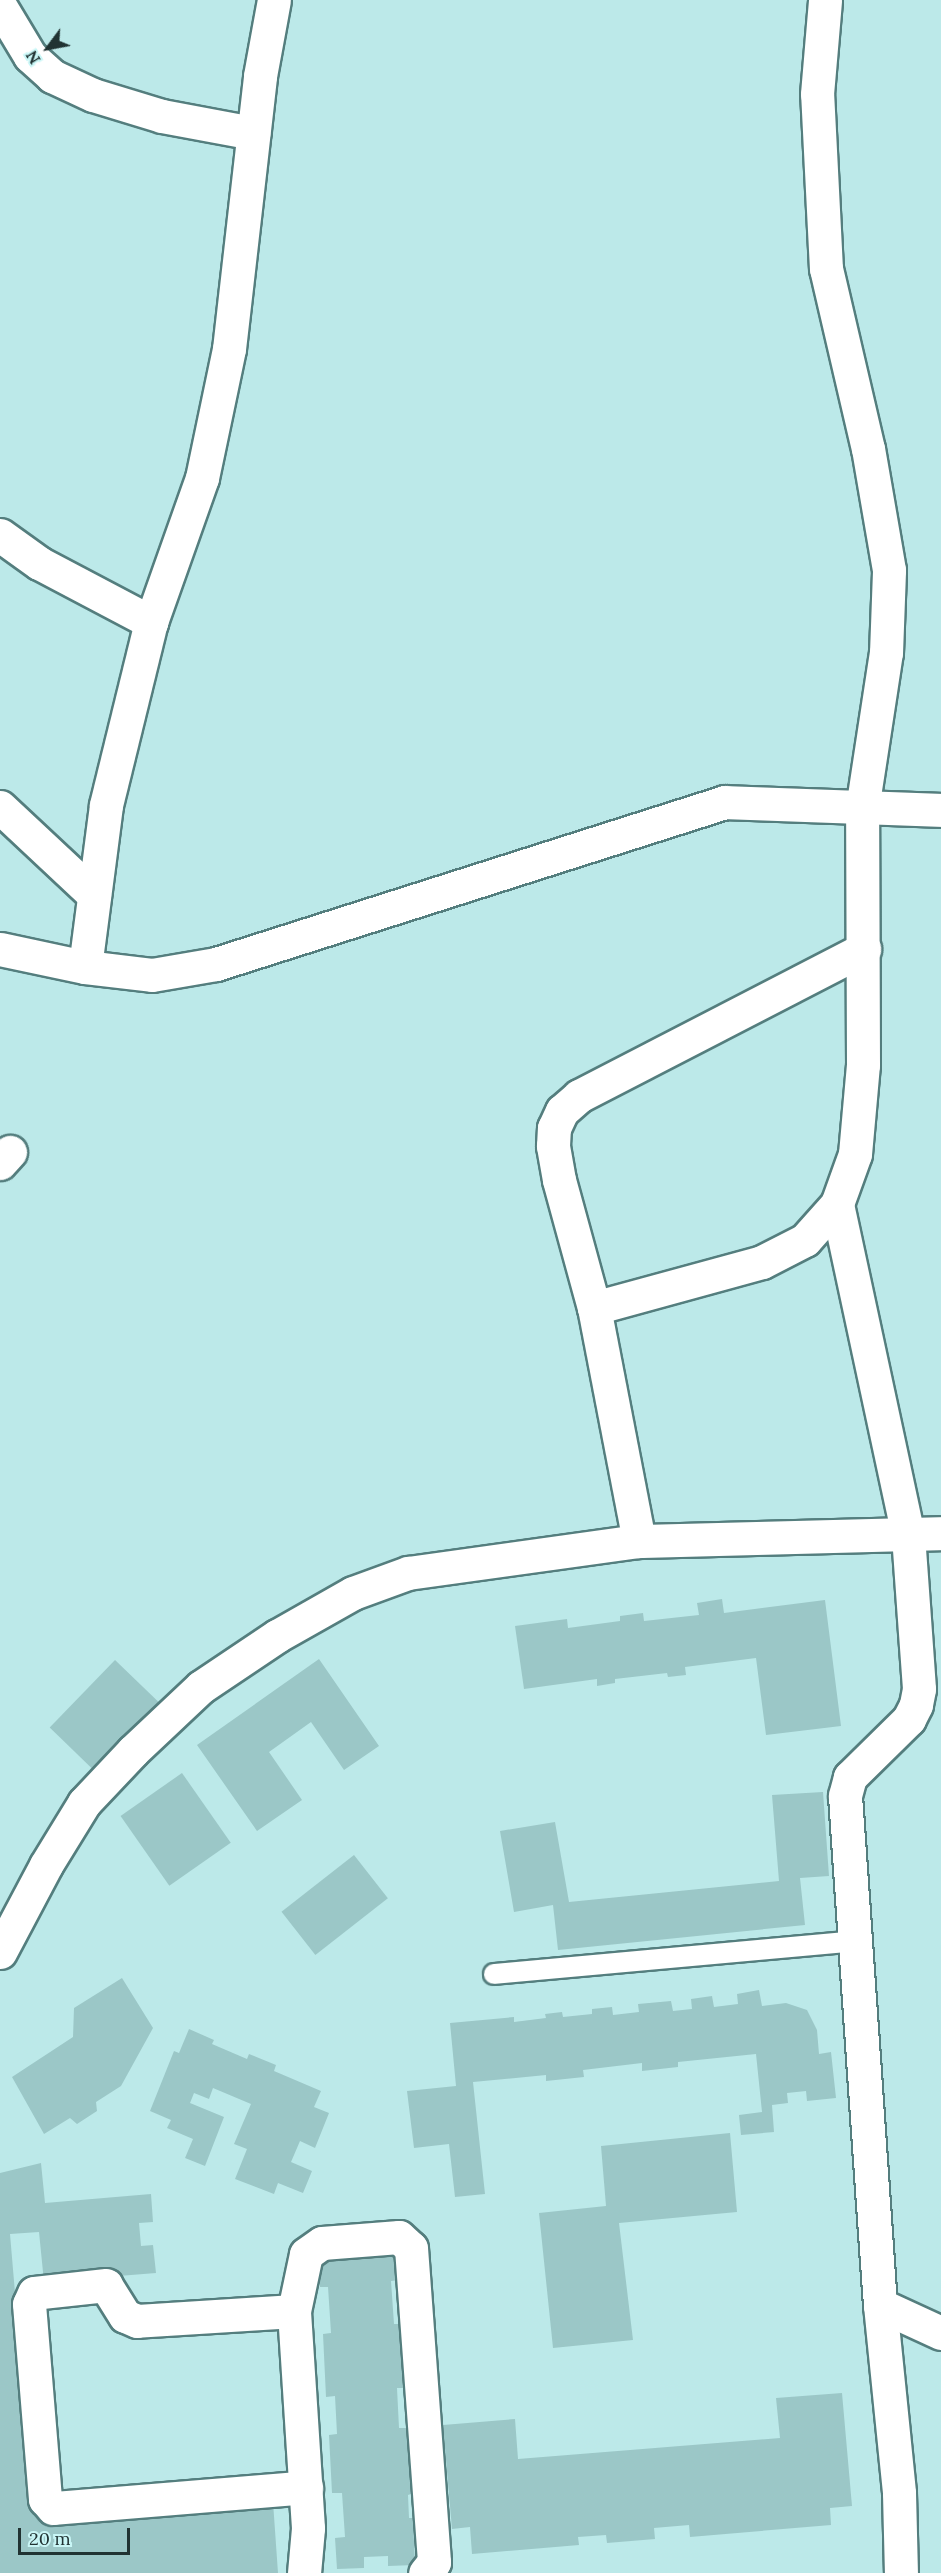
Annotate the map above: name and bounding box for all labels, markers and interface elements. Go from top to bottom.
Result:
north arrow [18,18,78,78]
text: N [21,47,44,68]
scale bar [21,2516,134,2554]
text: 20 m [29,2527,71,2550]

